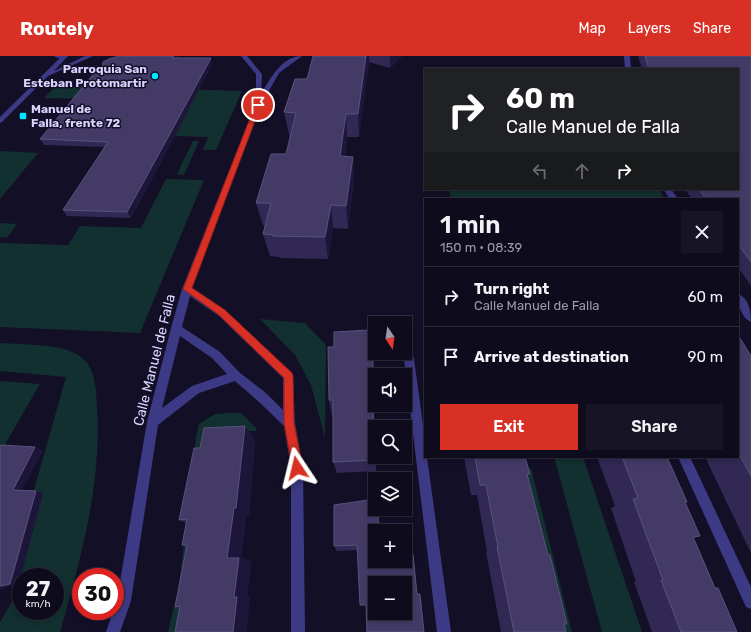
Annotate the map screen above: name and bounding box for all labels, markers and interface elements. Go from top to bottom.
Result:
text: Routely [20,17,94,40]
text: Map [579,20,606,37]
text: Layers [628,20,671,37]
text: Share [693,20,731,37]
place label: Parroquia San Esteban Protomartir [23,62,148,90]
marker: Parroquia San Esteban Protomartir [150,71,160,81]
text: 60 m [506,82,575,115]
icon: right [440,84,492,136]
pin [241,88,275,122]
icon: arrive [247,94,269,116]
place label: Manuel de Falla, frente 72 [31,102,121,130]
marker: Manuel de Falla, frente 72 [18,111,28,121]
text: Calle Manuel de Falla [506,116,680,138]
icon: left [529,160,551,182]
icon: ahead [571,160,593,182]
icon: right [613,160,635,182]
text: 1 min [440,211,500,239]
button: close [681,211,723,253]
text: 150 m · 08:39 [440,240,522,255]
text: Turn right [474,280,549,298]
icon: right [440,286,462,308]
text: 60 m [687,288,723,306]
street label: Calle Manuel de Falla [130,292,179,428]
text: Calle Manuel de Falla [474,298,600,313]
north arrow [368,316,412,360]
map controls [368,316,412,620]
icon: arrive [440,346,462,368]
text: Arrive at destination [474,348,629,366]
text: 90 m [688,348,723,366]
button: sound [368,368,412,412]
button: Exit [440,404,578,450]
button: Share [586,404,723,450]
button: search [368,420,412,464]
position arrow [276,447,318,489]
button: layers [368,472,412,516]
button: + [368,524,412,568]
speed limit sign: 30 [72,568,124,620]
button: − [368,576,412,620]
text: 27 [26,577,50,601]
text: km/h [26,598,50,610]

